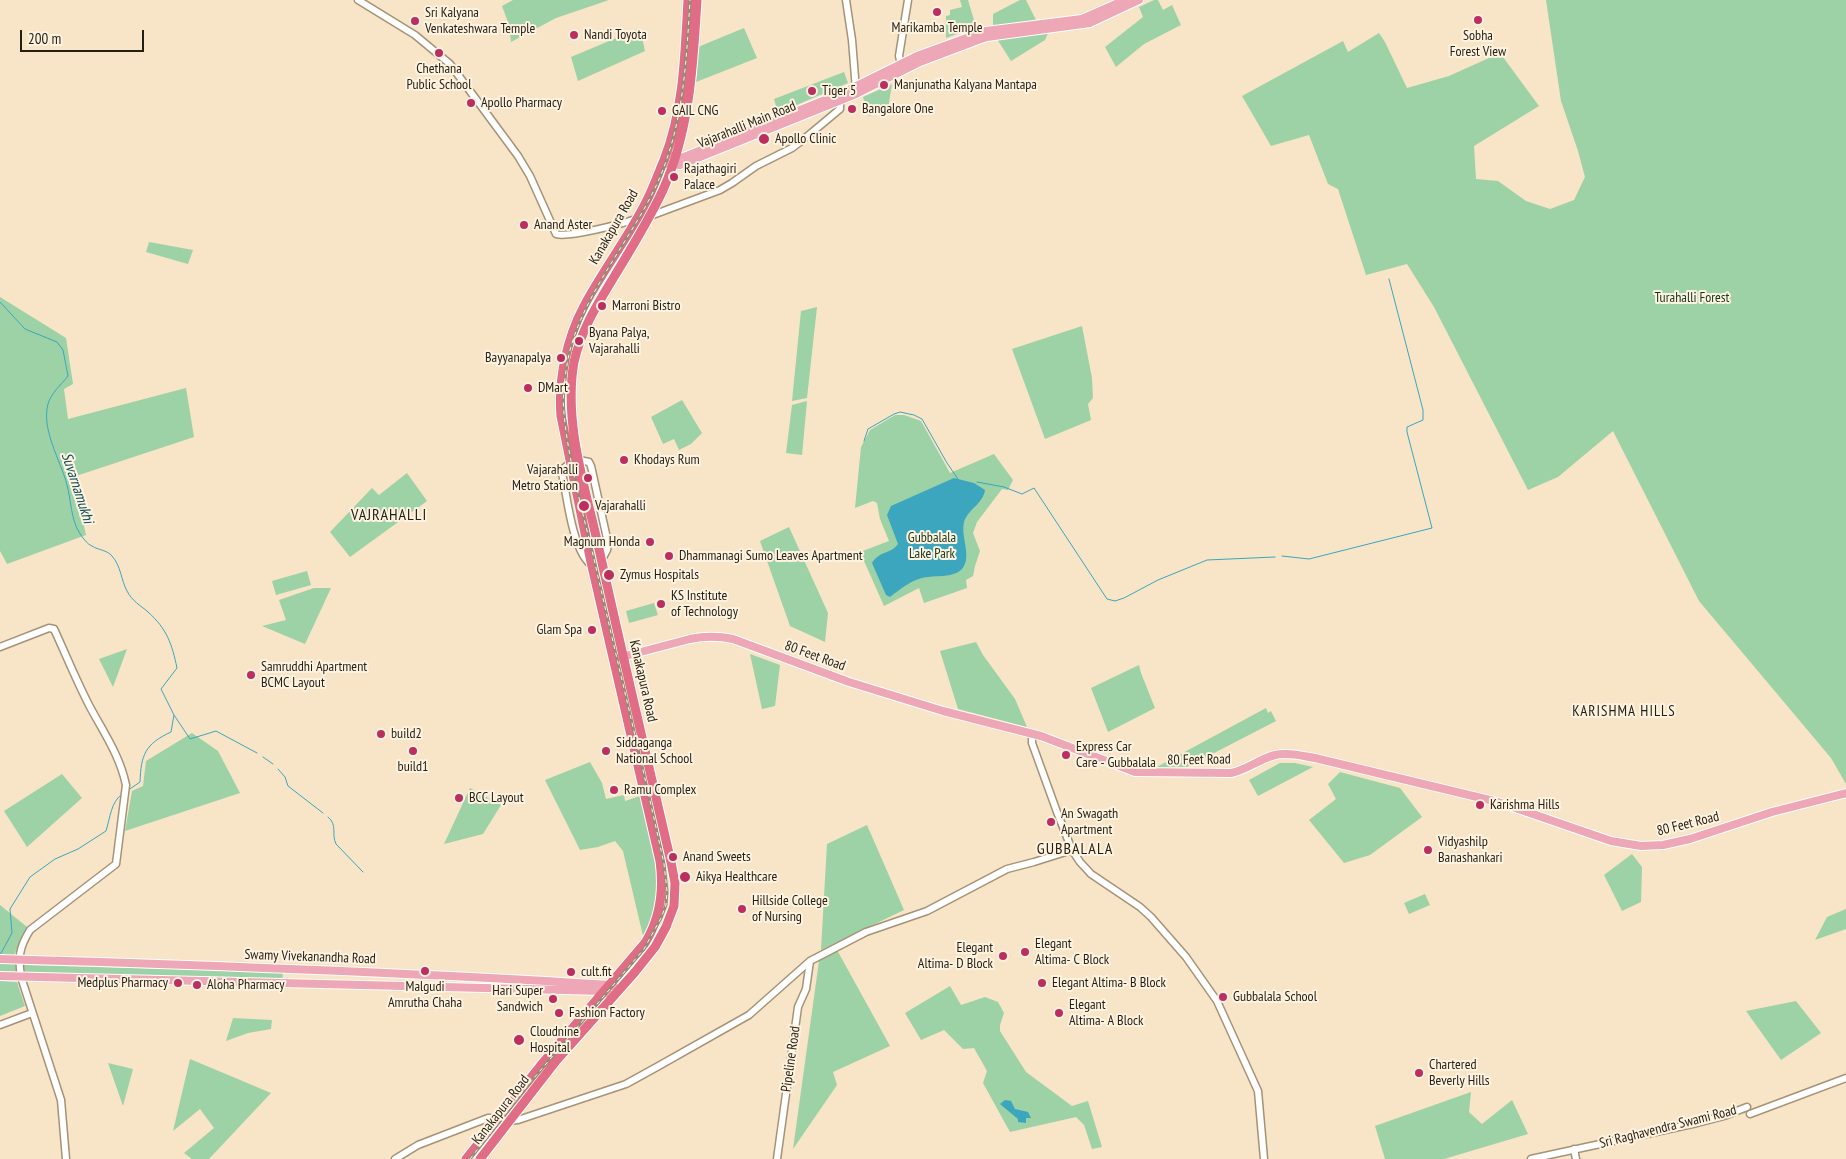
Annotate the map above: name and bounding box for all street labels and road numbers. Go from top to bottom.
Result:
street label: Vajarahalli Main Road [695,98,799,152]
street label: Kanakapura Road [586,187,642,267]
street label: 80 Feet Road [782,637,848,675]
street label: Kanakapura Road [625,638,661,724]
street label: 80 Feet Road [1167,751,1231,769]
street label: 80 Feet Road [1655,808,1721,840]
street label: Swamy Vivekanandha Road [244,946,376,968]
street label: Pipeline Road [778,1025,804,1093]
street label: Kanakapura Road [469,1072,533,1148]
street label: Sri Raghavendra Swami Road [1598,1102,1738,1152]

